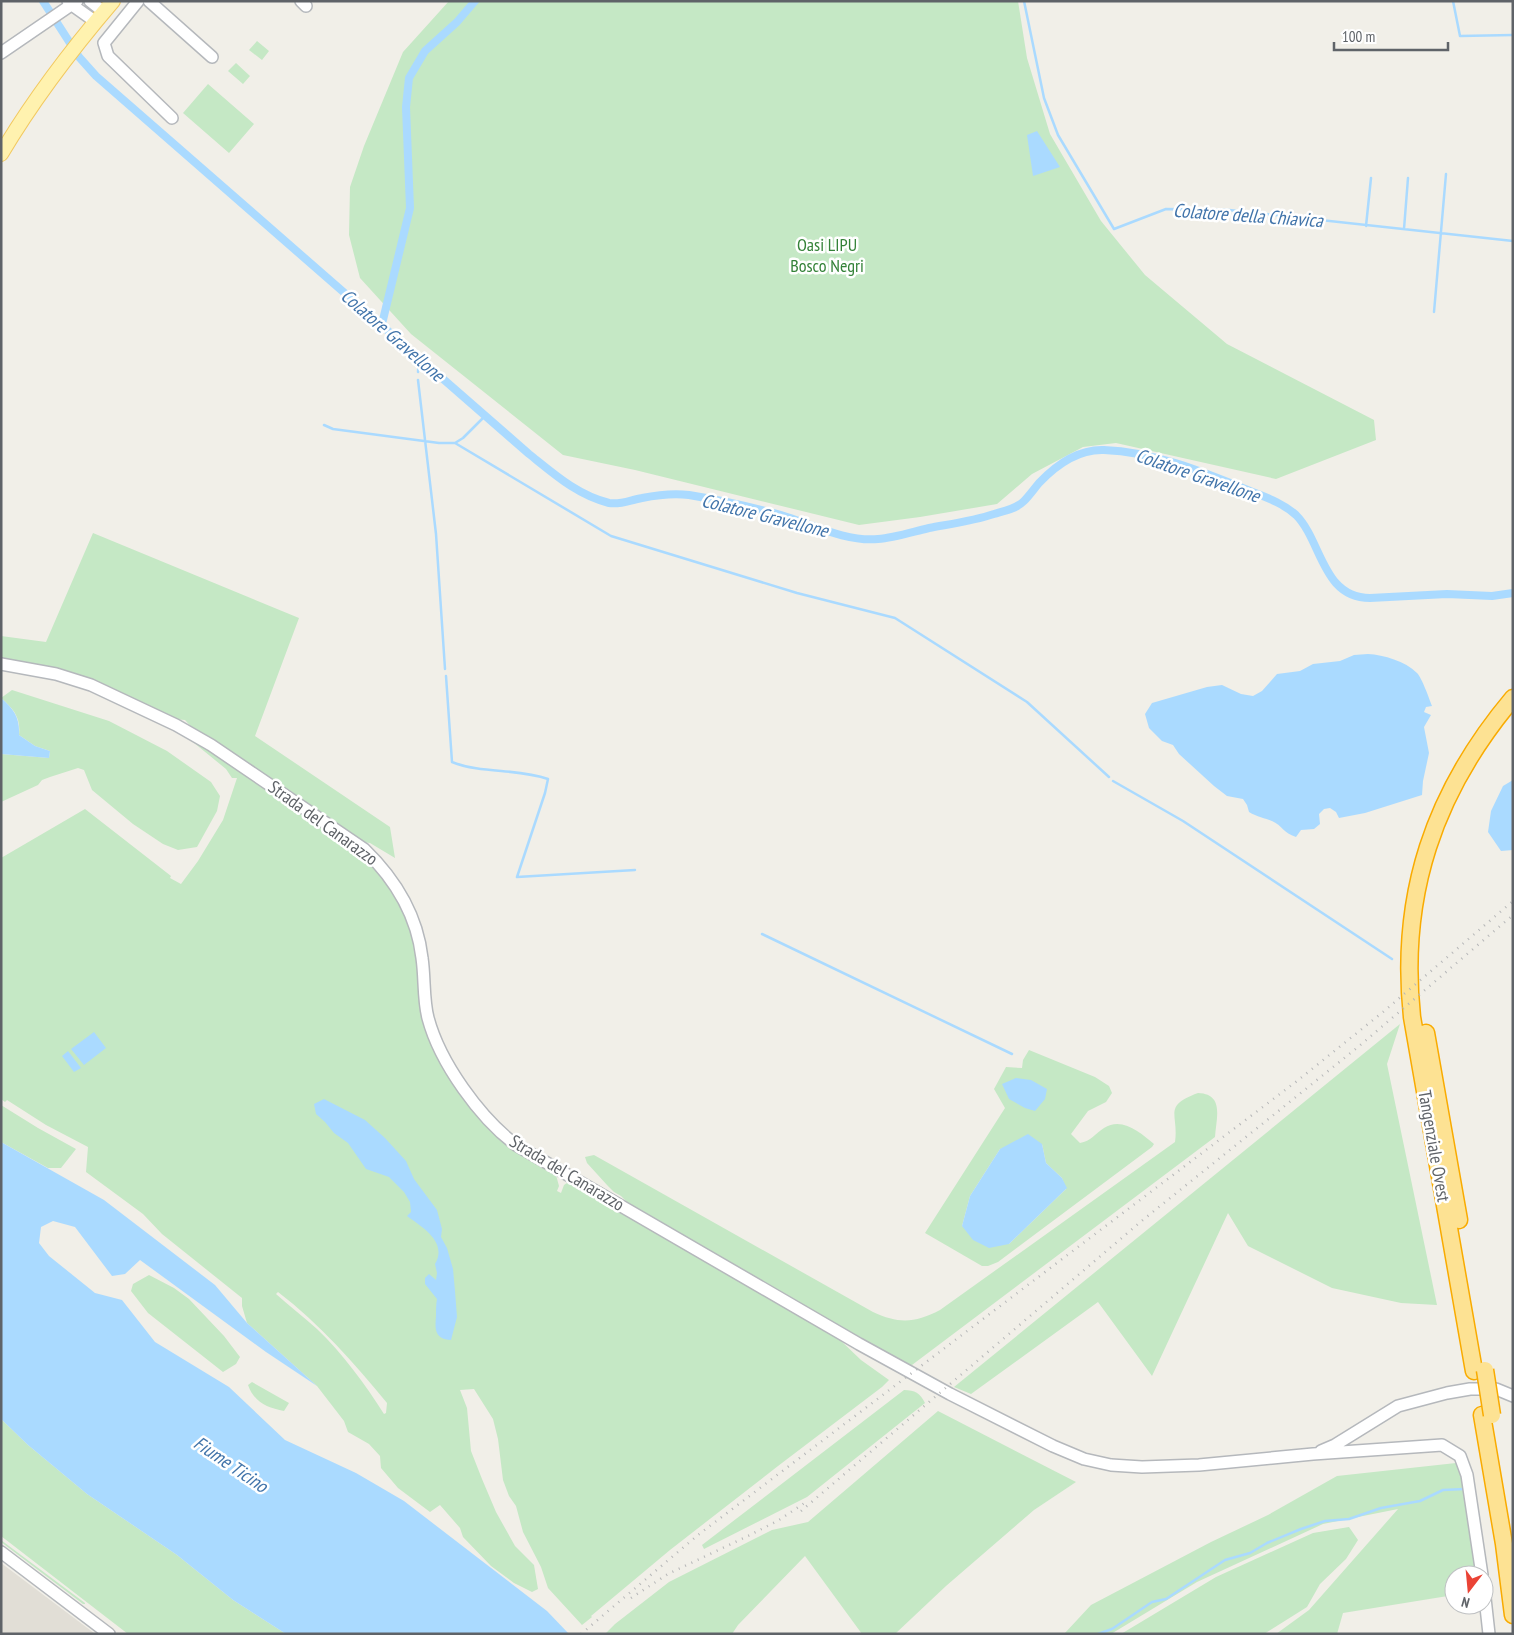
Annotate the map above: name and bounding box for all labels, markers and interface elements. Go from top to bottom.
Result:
scale bar [1334,20,1448,52]
text: 100 m [1342,27,1375,46]
water label: Colatore della Chiavica [1172,198,1325,232]
park label: Oasi LIPU Bosco Negri [790,233,864,277]
water label: Colatore Gravellone [336,283,451,387]
water label: Colatore Gravellone [1133,443,1264,508]
water label: Colatore Gravellone [699,488,832,543]
street label: Strada del Canarazzo [264,775,383,870]
street label: Tangenziale Ovest [1413,1088,1456,1204]
street label: Strada del Canarazzo [506,1129,629,1216]
water label: Fiume Ticino [189,1431,274,1498]
north arrow [1444,1565,1494,1615]
text: N [1459,1593,1472,1612]

